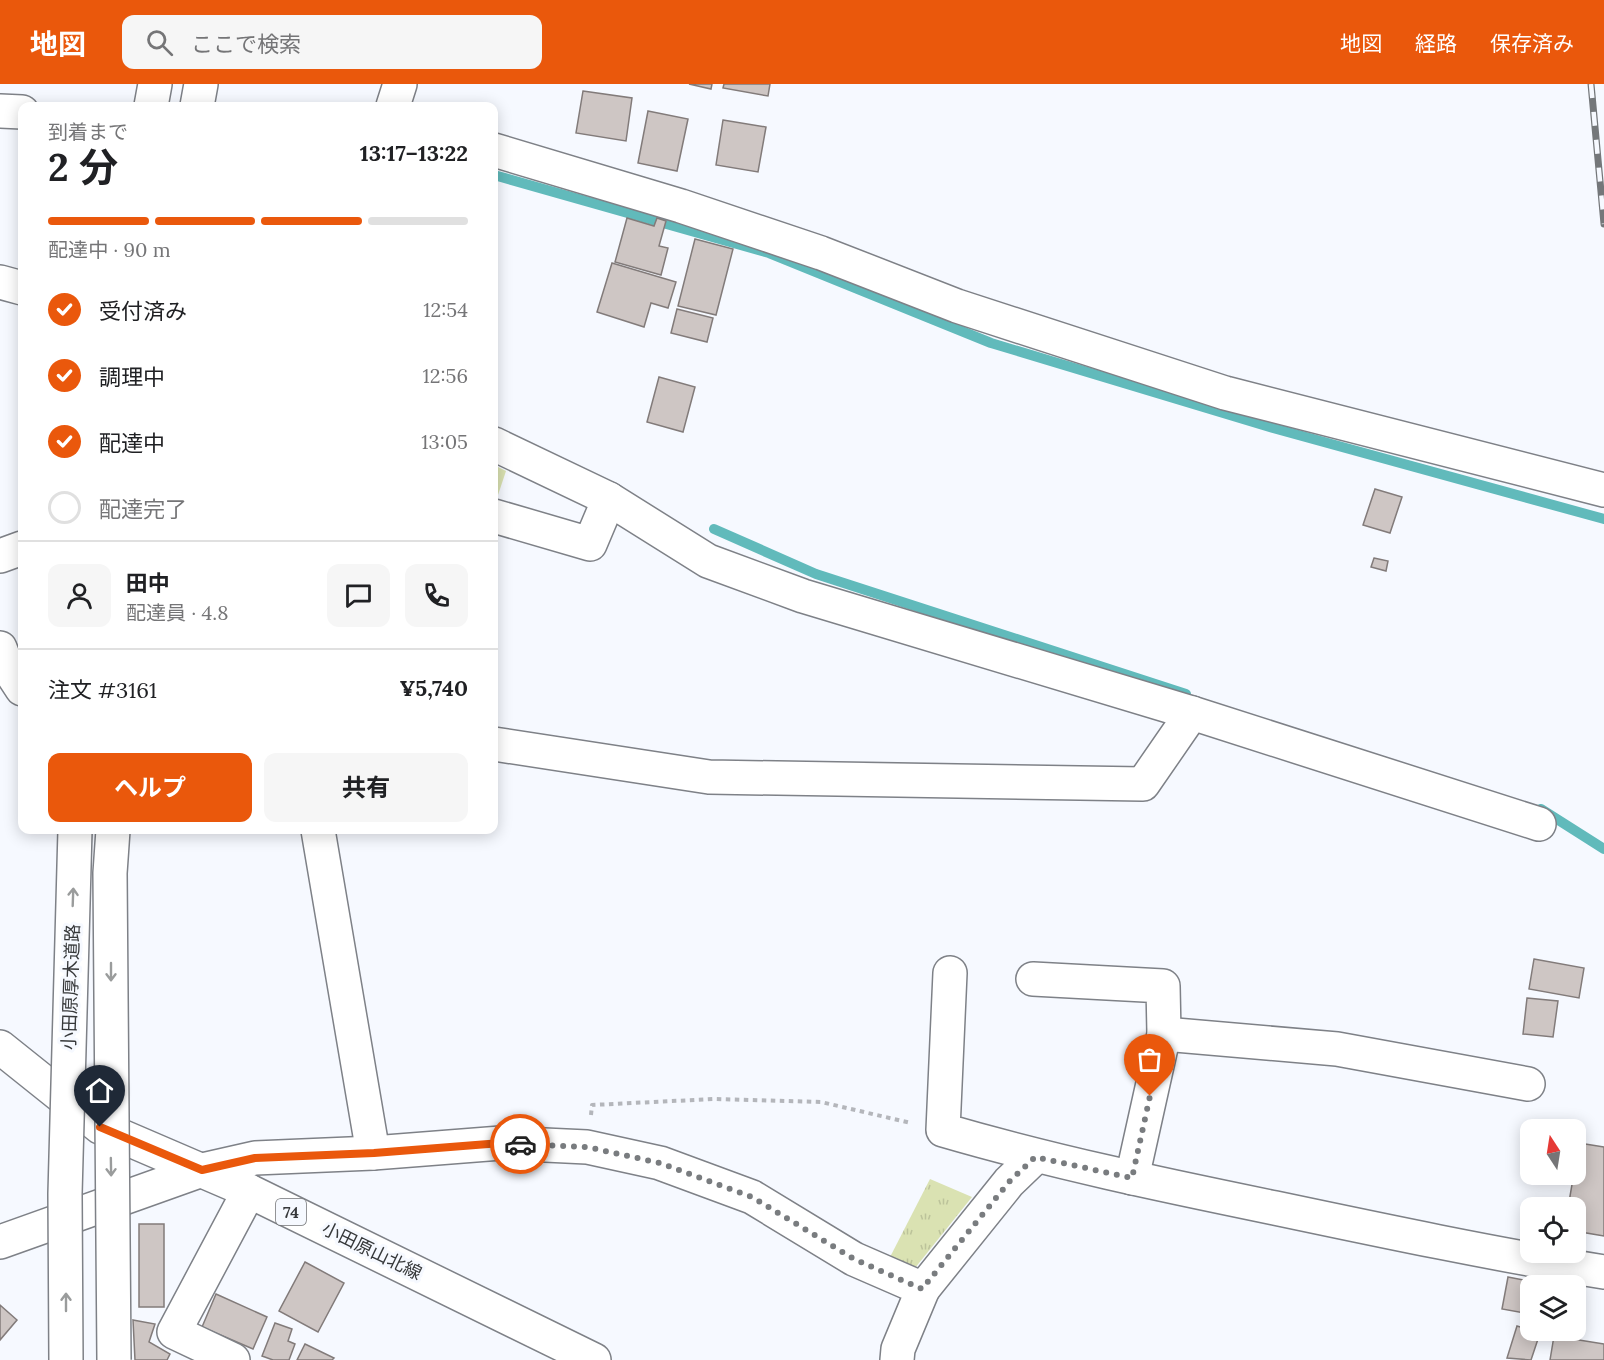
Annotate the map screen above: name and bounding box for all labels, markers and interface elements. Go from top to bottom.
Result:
search box [122,15,542,69]
text: 地図 [30,26,86,62]
icon: search [143,26,176,59]
text: ここで検索 [191,30,301,58]
text: 地図 [1340,30,1382,57]
text: 経路 [1415,30,1457,57]
text: 保存済み [1490,30,1574,57]
text: 到着まで [48,119,128,144]
text: 13:17–13:22 [360,139,468,167]
text: 2 分 [48,142,118,192]
text: 配達中 · 90 m [48,237,171,262]
icon: check [48,293,81,326]
text: 受付済み [99,297,187,325]
text: 12:54 [423,297,468,322]
icon: check [48,359,81,392]
text: 調理中 [99,363,165,391]
text: 12:56 [423,363,468,388]
icon: check [48,425,81,458]
text: 配達中 [99,429,165,457]
text: 13:05 [421,429,468,454]
text: 配達完了 [99,495,187,523]
button: person [48,564,111,627]
button: chat [327,564,390,627]
button: phone [405,564,468,627]
text: 田中 [126,569,170,597]
text: 配達員 · 4.8 [126,600,229,625]
text: ¥5,740 [399,674,468,702]
text: 注文 #3161 [48,676,157,704]
button: ヘルプ [48,753,252,822]
button: 共有 [264,753,468,822]
one-way arrow [68,887,79,907]
street label: 小田原厚木道路 [57,924,84,1050]
one-way arrow [105,961,117,981]
pin [1124,1034,1175,1096]
icon: bag [1133,1043,1166,1076]
pin [74,1065,125,1127]
icon: home [83,1074,116,1107]
courier [490,1114,550,1174]
north arrow [1520,1119,1586,1185]
map controls [1520,1119,1586,1341]
icon: car [504,1128,537,1161]
one-way arrow [105,1156,117,1176]
button: locate [1520,1197,1586,1263]
road number: 74 [276,1199,306,1225]
street label: 小田原山北線 [319,1217,426,1285]
button: layers [1520,1275,1586,1341]
one-way arrow [60,1292,72,1312]

